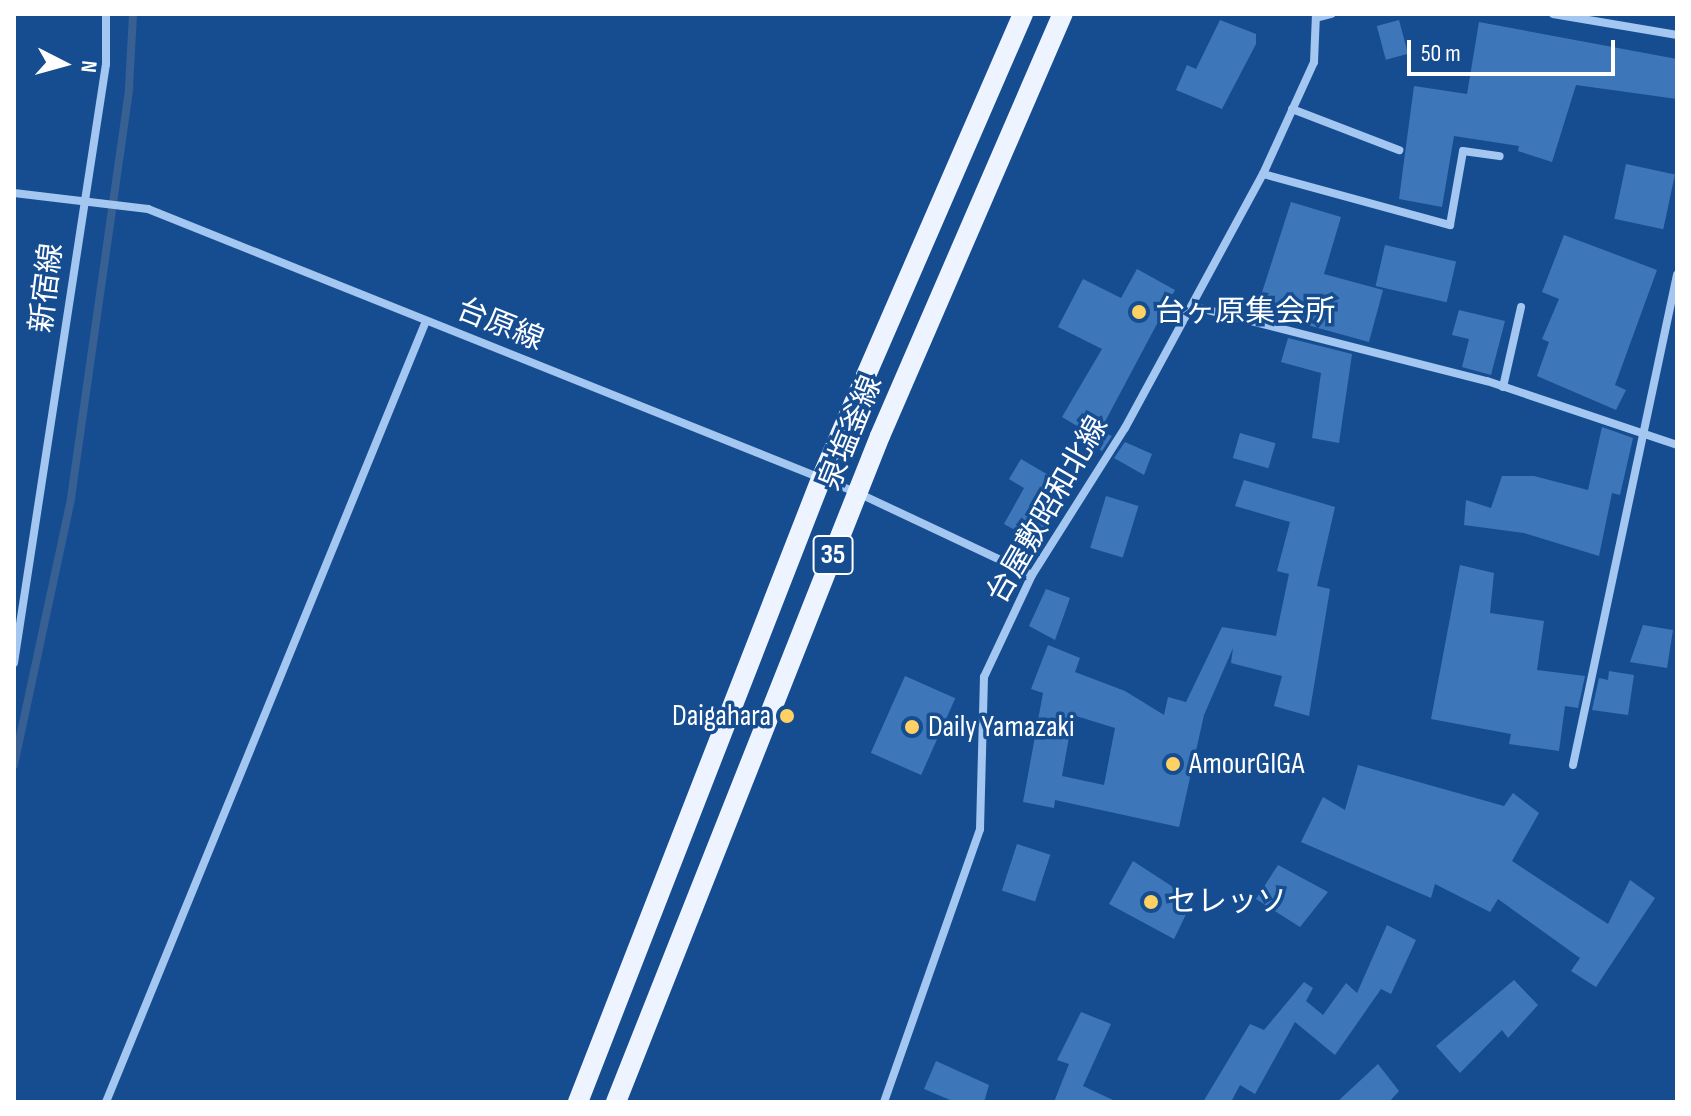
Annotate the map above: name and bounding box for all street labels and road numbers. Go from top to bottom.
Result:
street label: 新宿線 [24,241,70,335]
street label: 台原線 [452,291,548,359]
street label: 泉塩釜線 [812,371,890,495]
street label: 台屋敷昭和北線 [980,410,1116,610]
road number: 35 [811,531,855,579]

